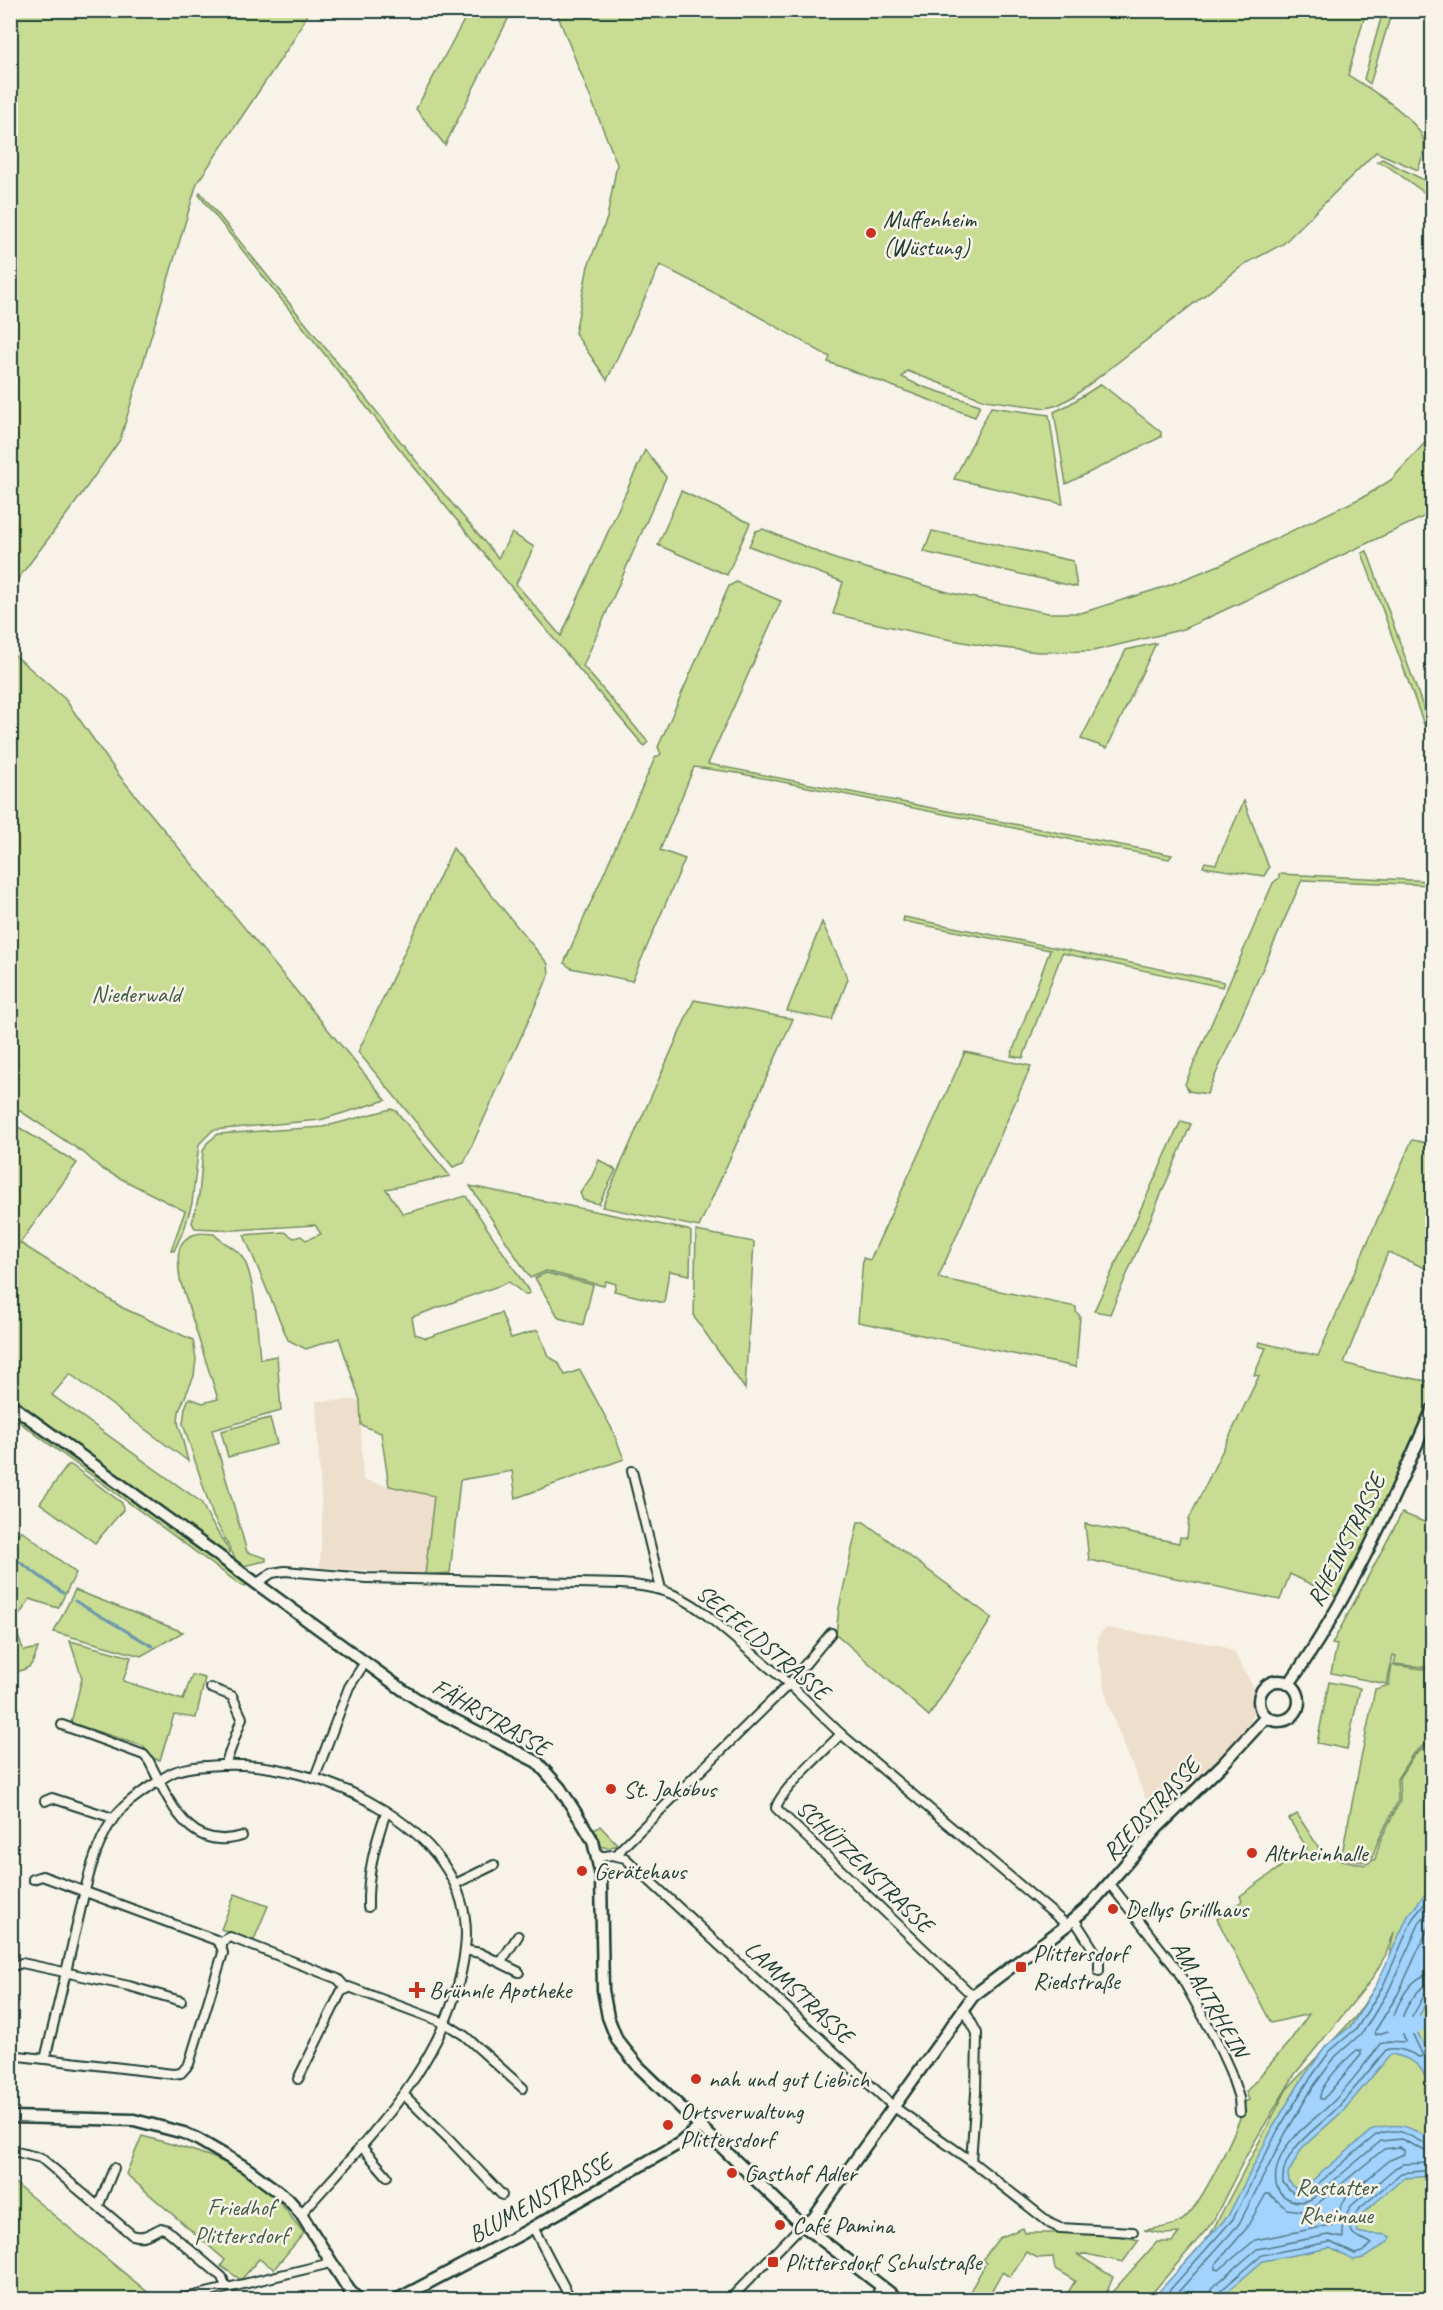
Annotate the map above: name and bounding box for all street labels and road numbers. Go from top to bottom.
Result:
street label: RHEINSTRASSE [1300,1466,1394,1611]
street label: SEEFELDSTRASSE [690,1578,838,1708]
street label: FÄHRSTRASSE [427,1671,557,1764]
street label: RIEDSTRASSE [1096,1749,1208,1867]
street label: SCHÜTZENSTRASSE [790,1793,942,1941]
street label: LAMMSTRASSE [738,1934,862,2052]
street label: AM ALTRHEIN [1165,1935,1257,2066]
street label: BLUMENSTRASSE [463,2145,620,2250]

